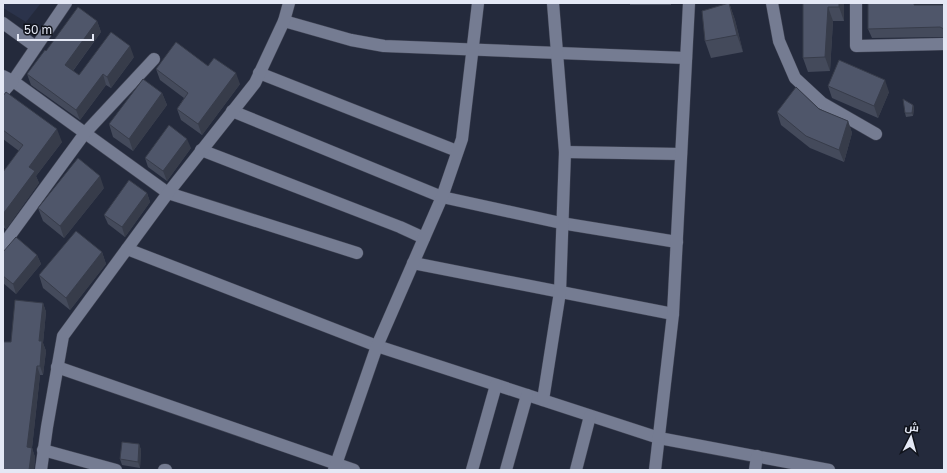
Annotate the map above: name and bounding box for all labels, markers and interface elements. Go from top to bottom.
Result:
scale bar [18,16,93,42]
text: 50 m [24,22,52,37]
north arrow [891,417,931,457]
text: ش [904,419,920,435]

